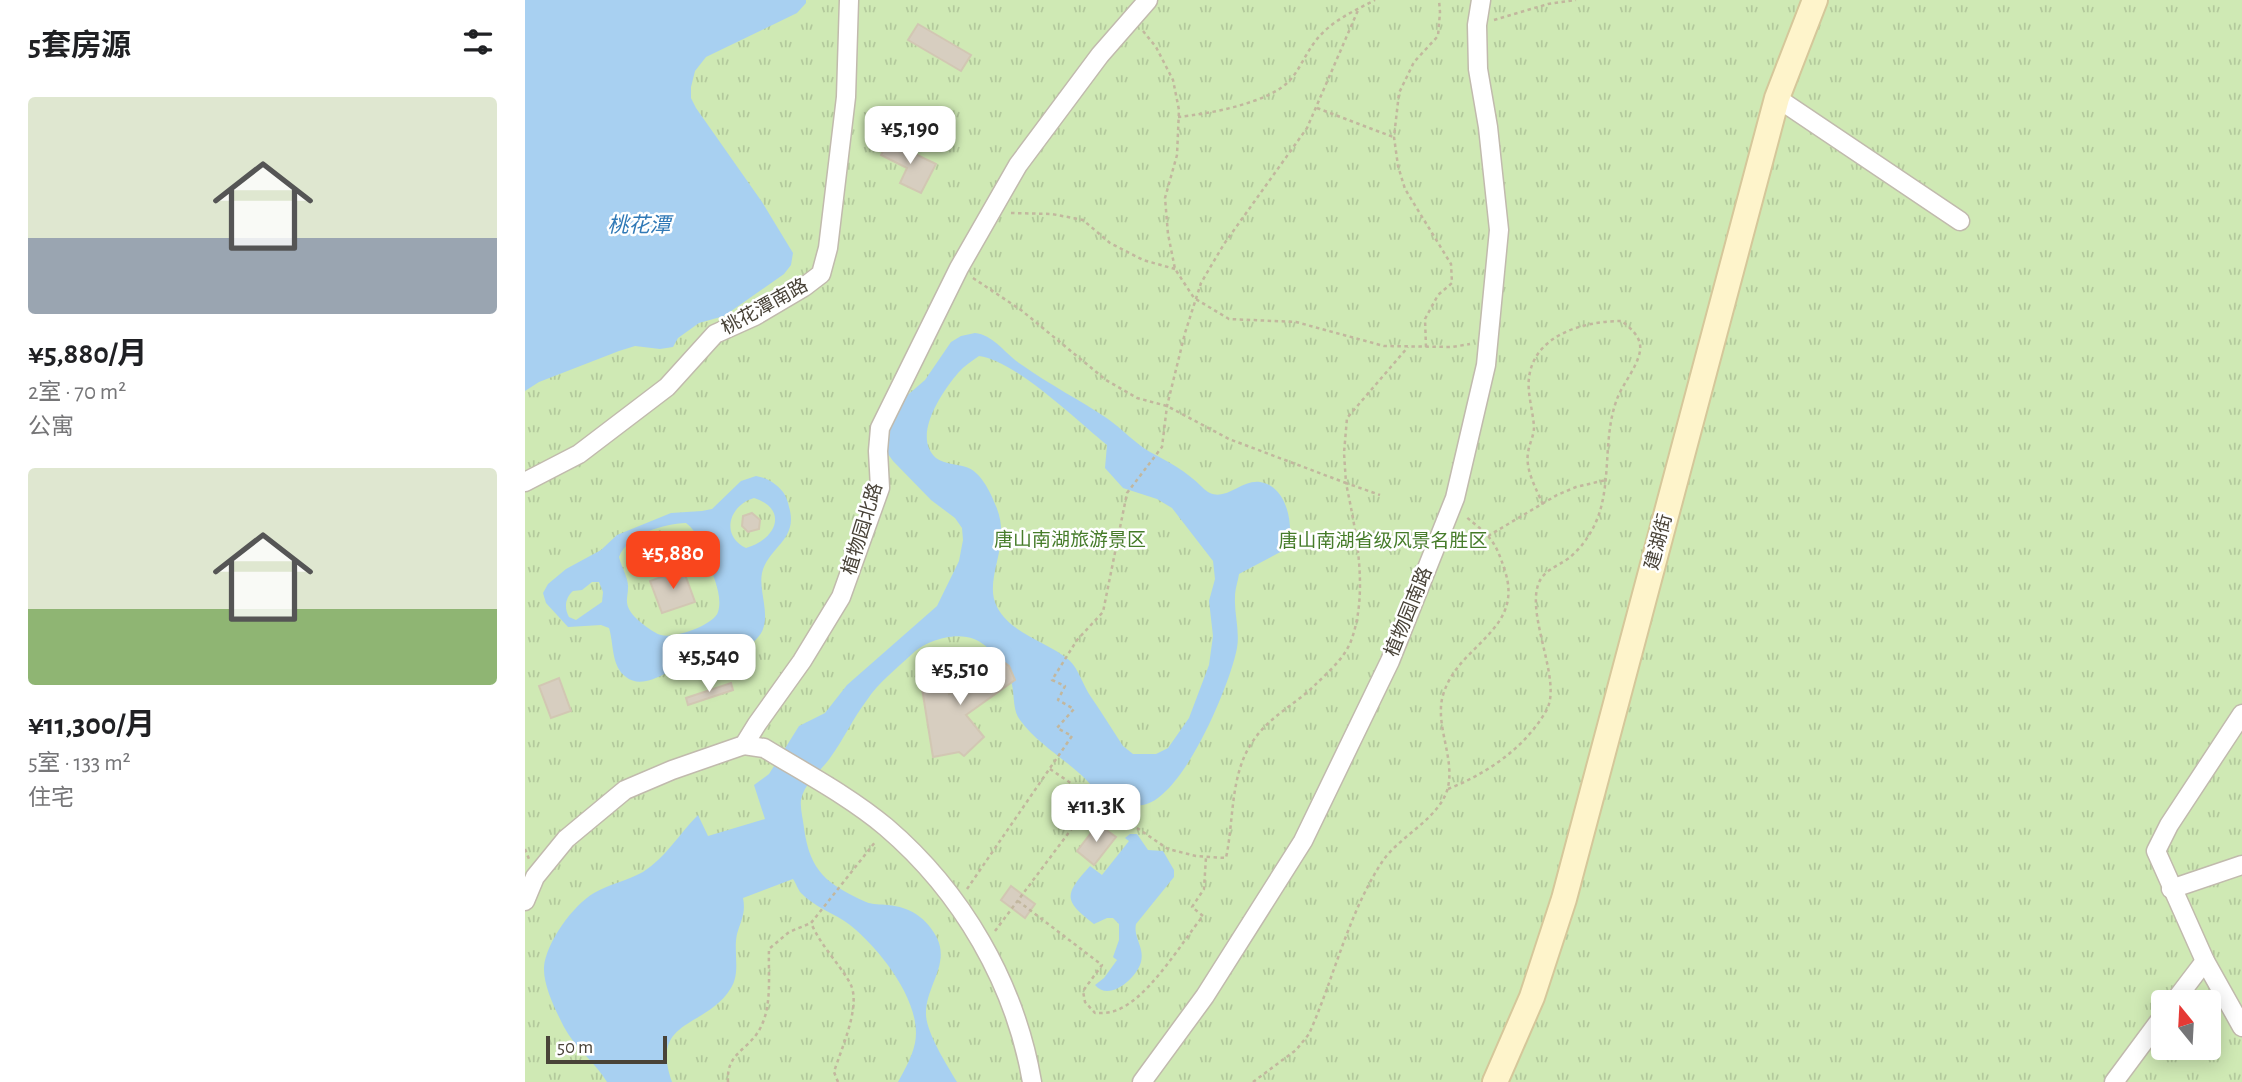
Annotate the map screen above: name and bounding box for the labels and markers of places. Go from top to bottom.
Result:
pin: ¥5,190 [853,106,967,166]
pin: ¥5,880 [616,532,730,591]
pin: ¥5,540 [652,634,766,694]
pin: ¥5,510 [903,648,1017,707]
pin: ¥11.3K [1039,784,1153,844]

